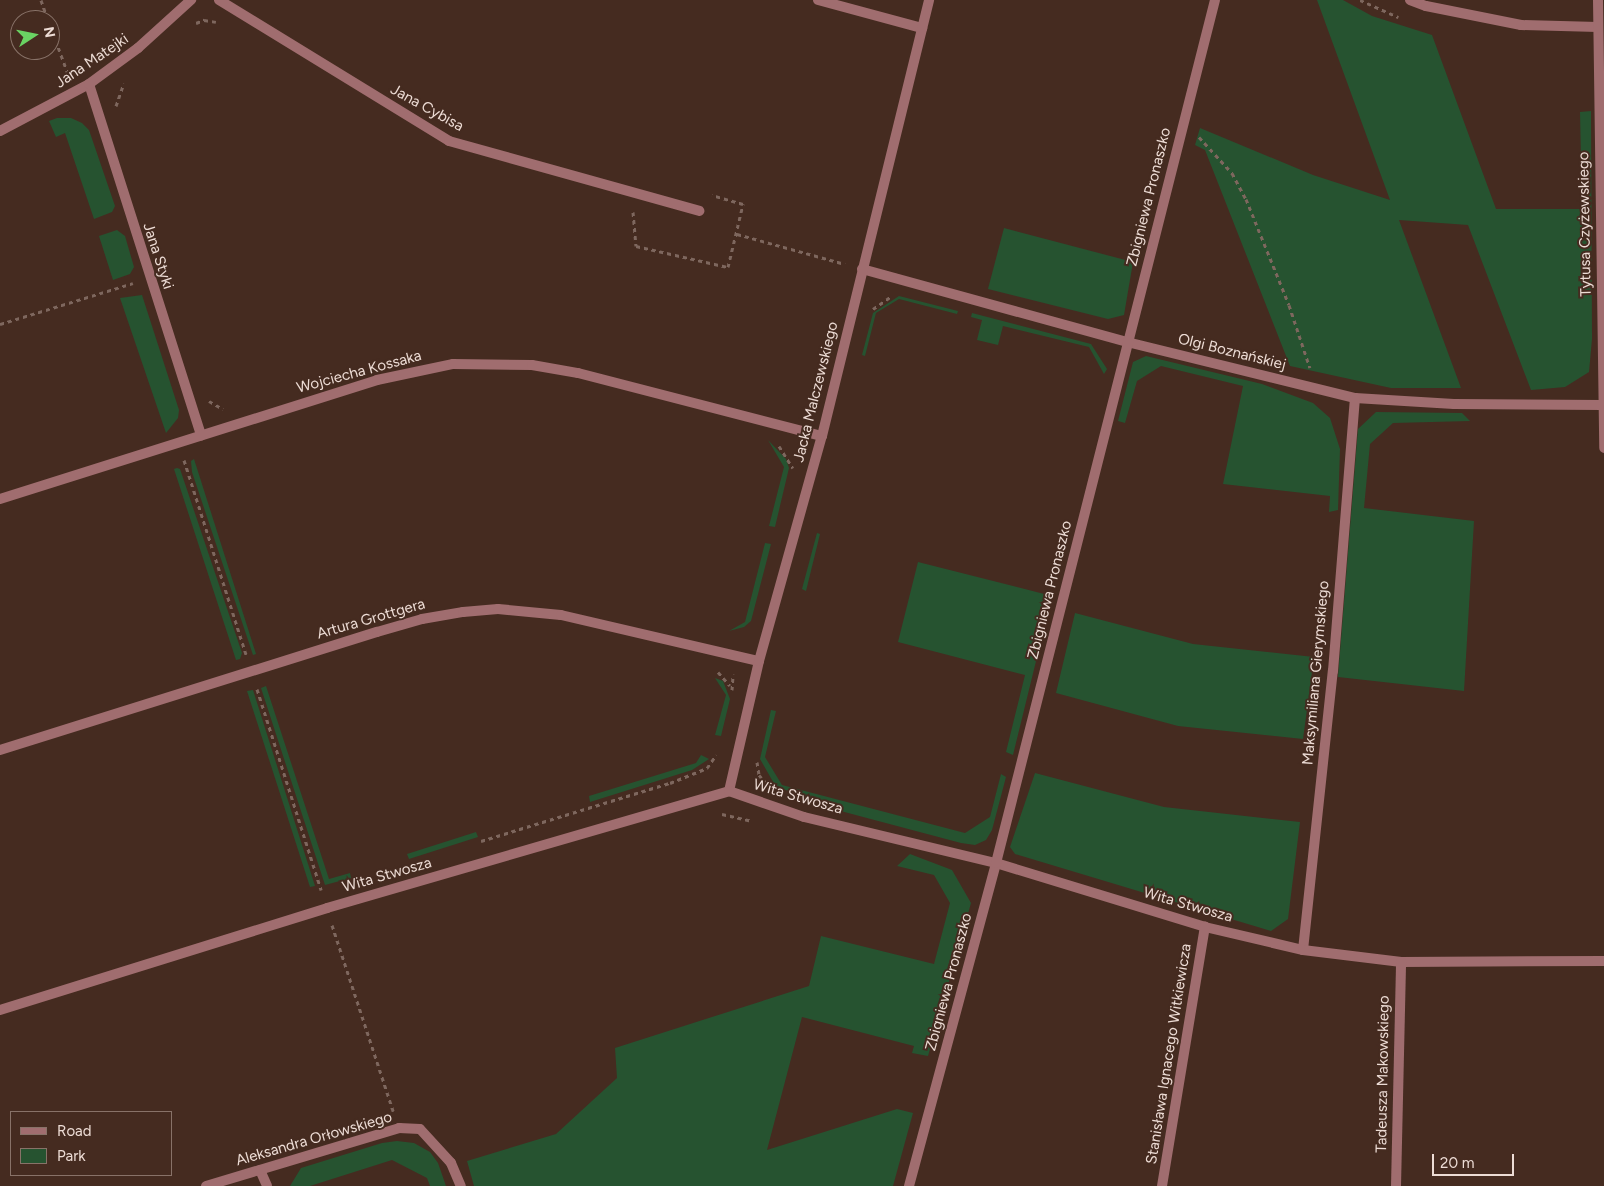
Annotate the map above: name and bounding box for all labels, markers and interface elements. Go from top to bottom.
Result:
north arrow [10,10,60,60]
text: N [40,25,59,39]
street label: Jana Matejki [52,30,132,92]
street label: Jana Cybisa [387,81,467,135]
street label: Zbigniewa Pronaszko [1123,126,1175,268]
street label: Tytusa Czyżewskiego [1575,151,1595,297]
street label: Jana Styki [139,221,177,291]
street label: Jacka Malczewskiego [790,320,842,464]
street label: Olgi Boznańskiej [1176,330,1288,374]
street label: Wojciecha Kossaka [295,347,423,397]
street label: Zbigniewa Pronaszko [1024,519,1076,661]
street label: Maksymiliana Gierymskiego [1299,580,1333,766]
street label: Artura Grottgera [315,595,427,643]
street label: Wita Stwosza [751,776,845,818]
street label: Wita Stwosza [340,854,434,896]
street label: Wita Stwosza [1141,884,1235,926]
street label: Zbigniewa Pronaszko [922,911,976,1053]
street label: Stanisława Ignacego Witkiewicza [1143,942,1195,1166]
street label: Tadeusza Makowskiego [1373,995,1393,1153]
street label: Aleksandra Orłowskiego [234,1108,394,1170]
legend [10,1111,172,1176]
text: Road [57,1122,92,1140]
scale bar [1434,1144,1516,1176]
text: Park [57,1147,86,1165]
text: 20 m [1440,1154,1474,1172]

